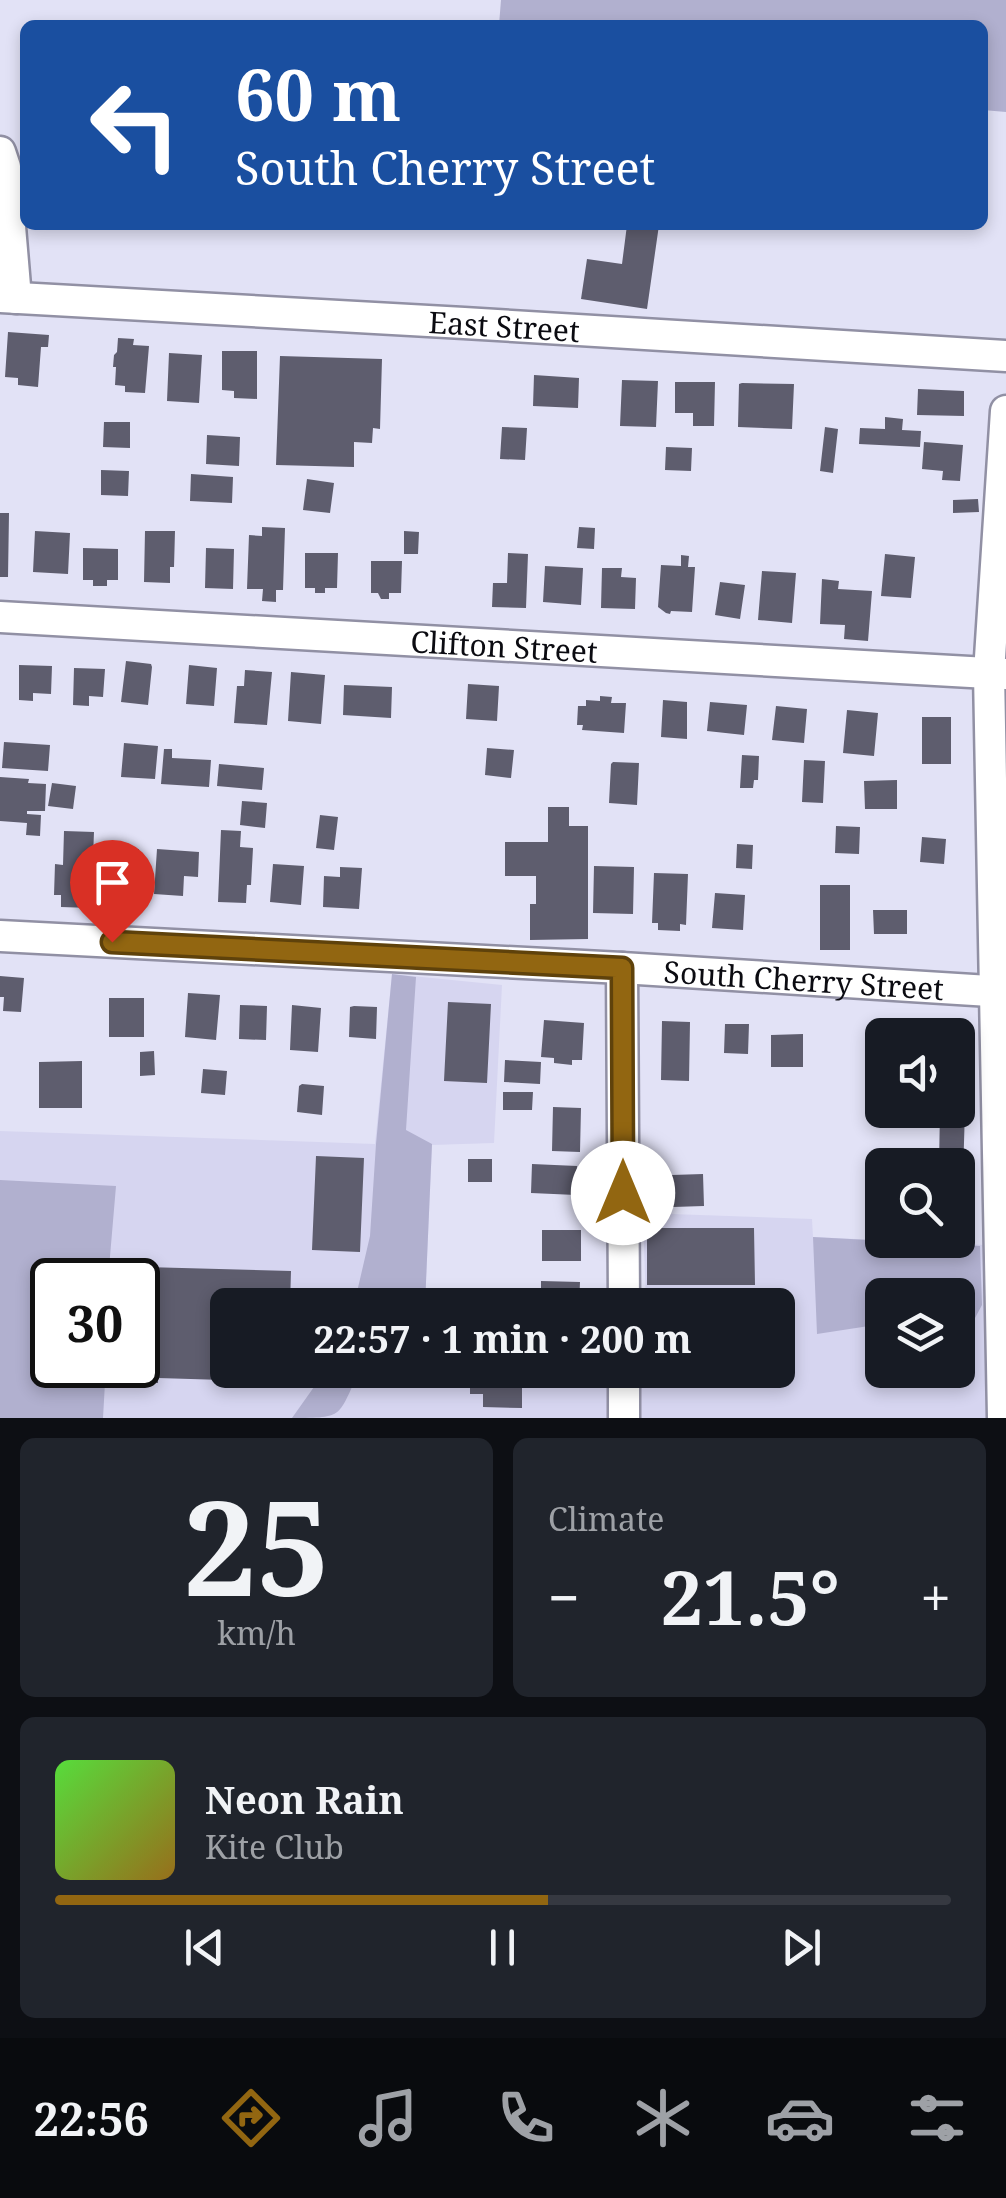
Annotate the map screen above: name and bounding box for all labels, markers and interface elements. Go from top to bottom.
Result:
text: 60 m [235,46,401,142]
icon: left [70,60,200,190]
text: South Cherry Street [235,137,655,198]
street label: East Street [428,301,581,351]
street label: Clifton Street [410,620,599,671]
pin [70,840,155,943]
icon: arrive [85,855,140,910]
street label: South Cherry Street [663,950,945,1009]
map controls [865,1018,975,1388]
button: sound [865,1018,975,1128]
position arrow [571,1141,675,1245]
button: search [865,1148,975,1258]
speed limit sign: 30 [30,1258,160,1388]
button: layers [865,1278,975,1388]
text: 22:57 · 1 min · 200 m [313,1312,692,1364]
text: 25 [183,1457,330,1634]
text: Climate [548,1497,664,1540]
text: 21.5° [660,1545,840,1647]
text: − [548,1559,580,1634]
text: + [920,1559,951,1634]
text: km/h [217,1611,296,1654]
text: Neon Rain [205,1773,404,1825]
text: Kite Club [205,1825,344,1868]
icon: previous [177,1920,232,1975]
icon: pause [475,1920,530,1975]
icon: next [774,1920,829,1975]
icon: directions [216,2083,286,2153]
icon: music [353,2083,423,2153]
icon: phone [491,2083,561,2153]
icon: climate [628,2083,698,2153]
icon: car [765,2083,835,2153]
icon: filters [902,2083,972,2153]
text: 22:56 [34,2088,149,2149]

